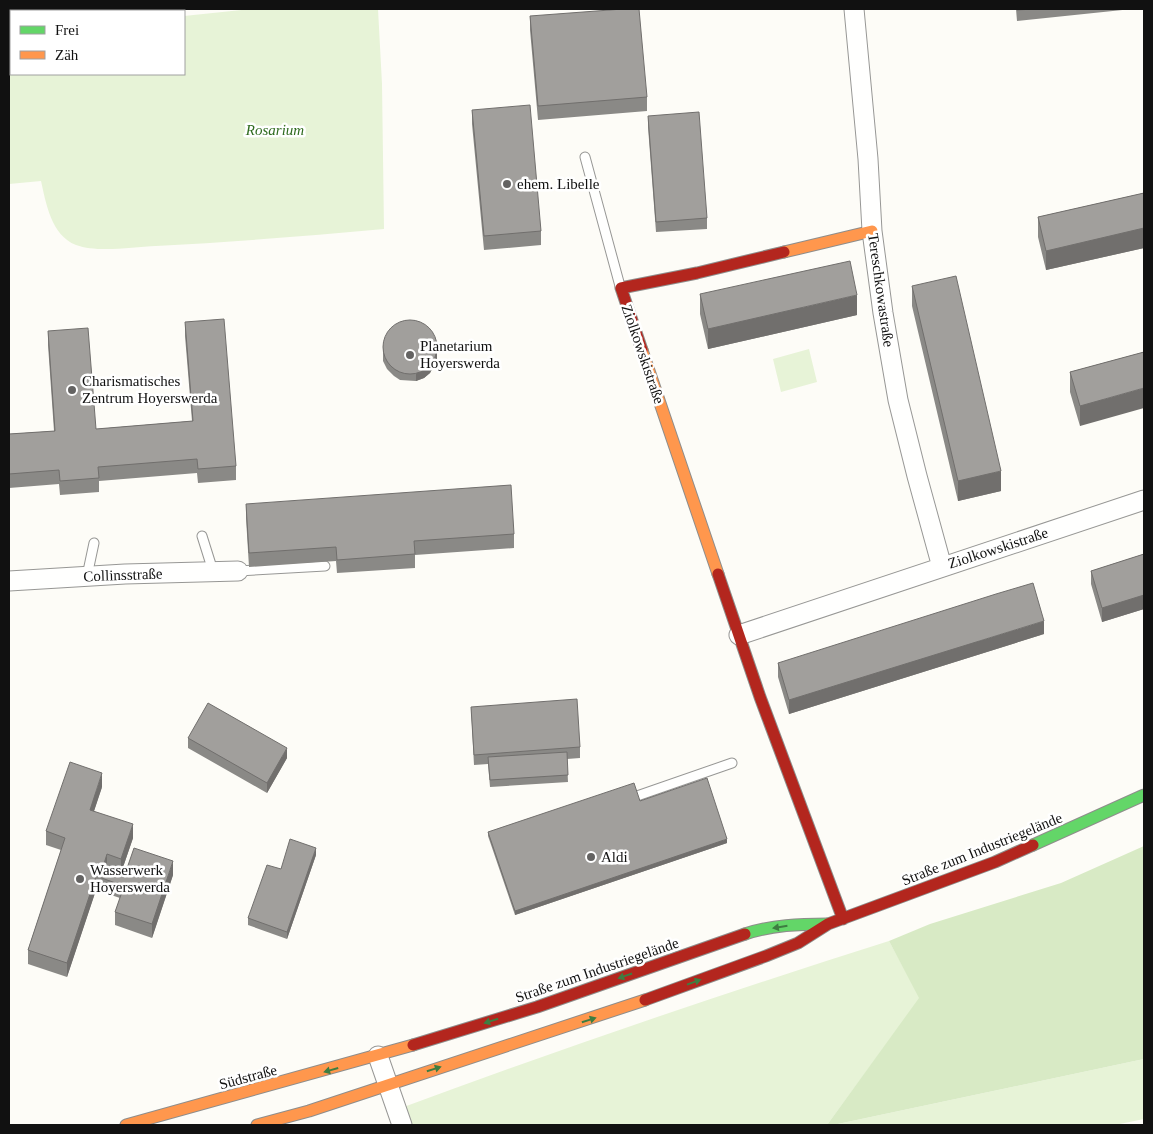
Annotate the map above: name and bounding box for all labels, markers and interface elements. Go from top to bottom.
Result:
legend [10,10,185,75]
text: Frei [55,22,79,38]
text: Zäh [55,47,79,63]
park label: Rosarium [245,122,304,138]
place label: ehem. Libelle [517,176,600,192]
marker: ehem. Libelle [501,178,513,190]
street label: Tereschkowastraße [865,232,897,348]
street label: Ziolkowskistraße [618,302,668,406]
place label: Planetarium Hoyerswerda [420,338,500,371]
marker: Planetarium Hoyerswerda [404,349,416,361]
place label: Charismatisches Zentrum Hoyerswerda [82,373,218,406]
marker: Charismatisches Zentrum Hoyerswerda [66,384,78,396]
street label: Ziolkowskistraße [946,524,1050,572]
street label: Collinsstraße [83,566,163,584]
street label: Straße zum Industriegelände [899,809,1065,889]
place label: Aldi [601,849,628,865]
marker: Aldi [585,851,597,863]
place label: Wasserwerk Hoyerswerda [90,862,170,895]
marker: Wasserwerk Hoyerswerda [74,873,86,885]
one-way arrow [771,923,787,931]
street label: Straße zum Industriegelände [513,934,681,1005]
one-way arrow [617,972,632,980]
one-way arrow [687,978,702,986]
one-way arrow [581,1015,596,1023]
one-way arrow [483,1018,498,1026]
street label: Südstraße [217,1062,279,1092]
one-way arrow [427,1065,442,1073]
one-way arrow [323,1066,338,1074]

